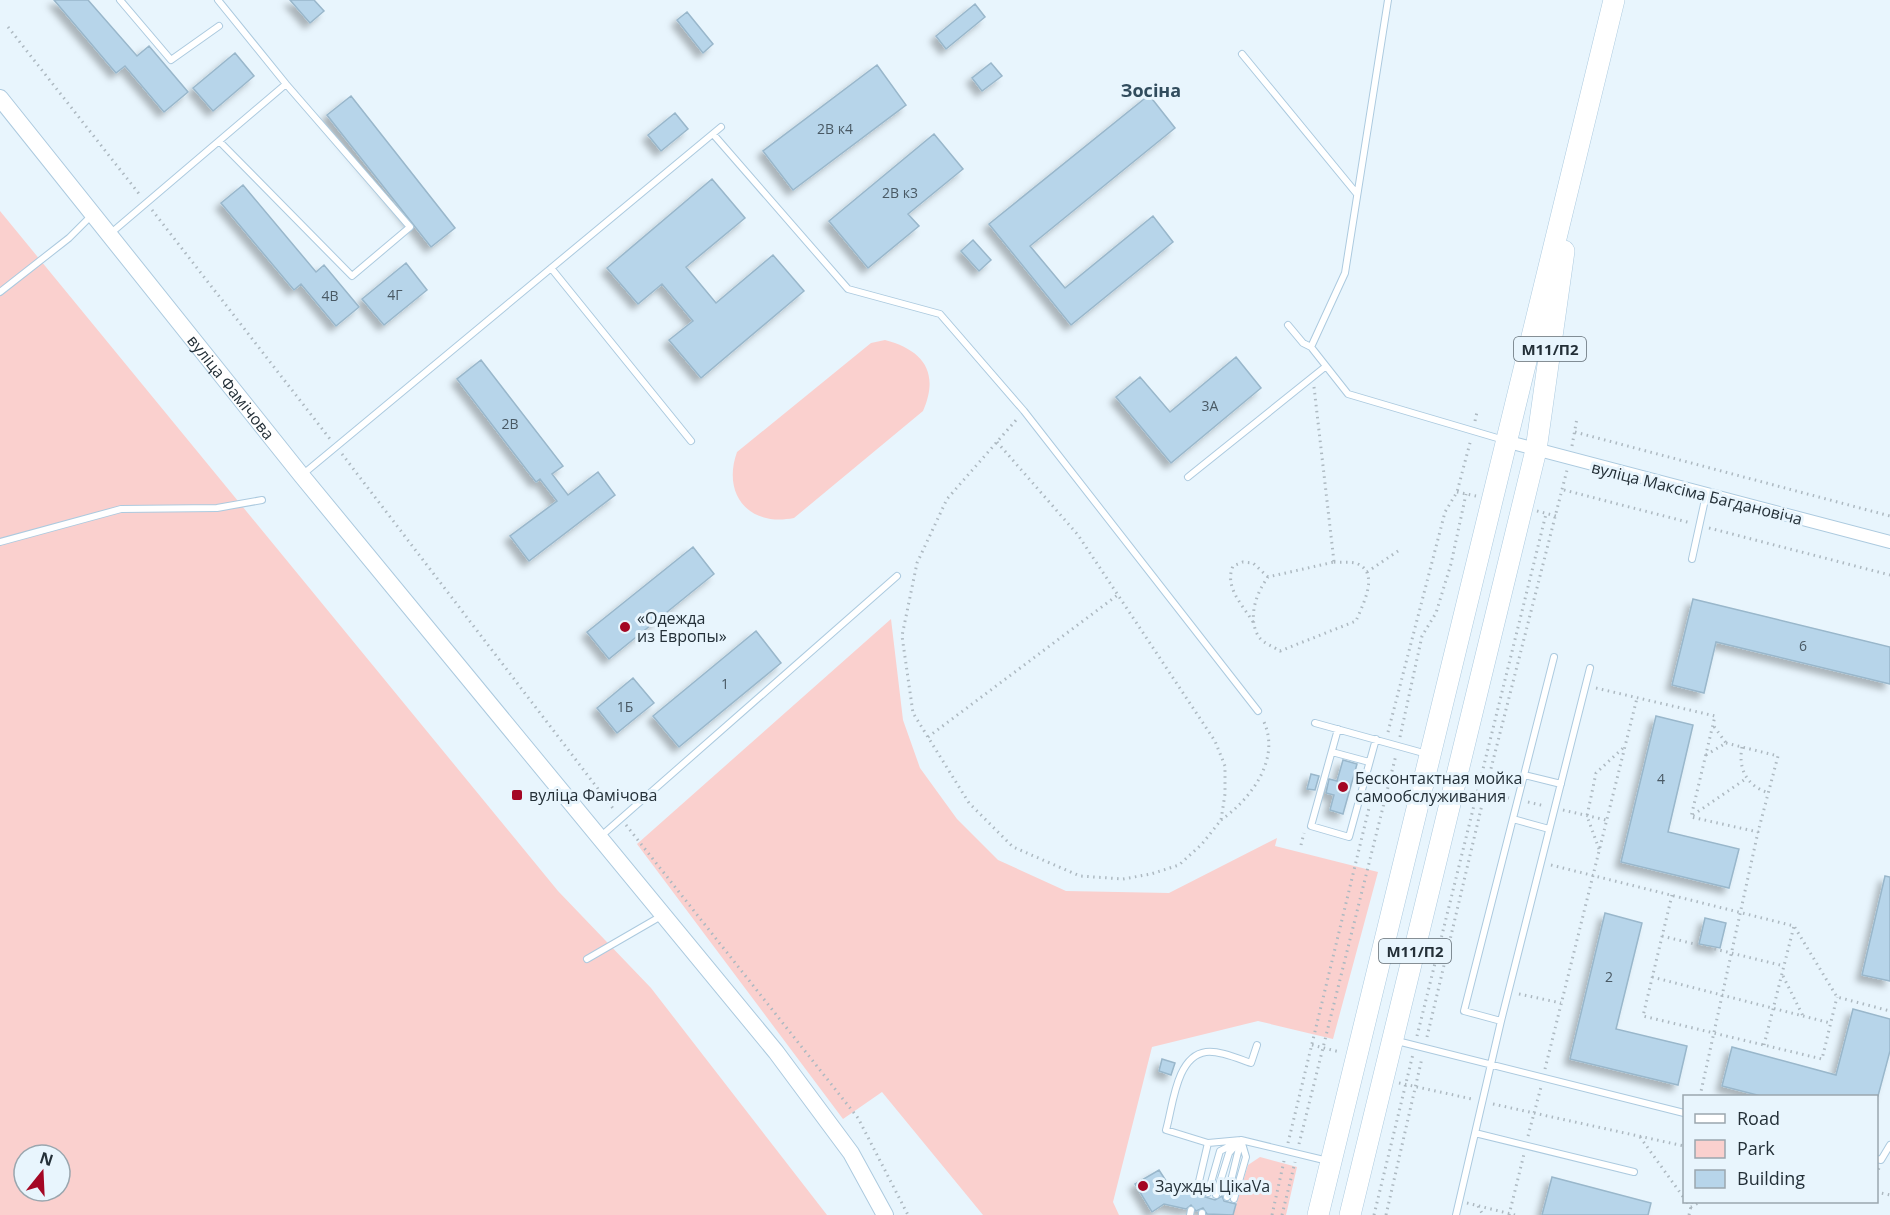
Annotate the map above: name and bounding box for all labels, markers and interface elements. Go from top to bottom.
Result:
district label: Зосіна [1121,78,1181,102]
house number: 2В к4 [817,119,853,138]
house number: 2В к3 [882,183,918,202]
house number: 4Г [387,285,403,304]
house number: 4В [321,286,339,305]
street label: вуліца Фамічова [182,330,280,444]
road number: М11/П2 [1514,337,1586,361]
house number: 3А [1202,396,1219,415]
house number: 2В [501,414,519,433]
street label: вуліца Максіма Багдановіча [1589,456,1805,530]
place label: «Одежда из Европы» [637,607,727,647]
marker: «Одежда из Европы» [618,620,632,634]
house number: 6 [1799,636,1807,655]
house number: 1 [721,674,729,693]
house number: 1Б [617,697,633,716]
place label: Бесконтактная мойка самообслуживания [1355,767,1522,807]
house number: 4 [1657,769,1665,788]
marker: Бесконтактная мойка самообслуживания [1336,780,1350,794]
place label: вуліца Фамічова [529,784,657,806]
marker: вуліца Фамічова [510,788,524,802]
road number: М11/П2 [1379,939,1451,963]
house number: 2 [1605,967,1613,986]
legend [1683,1095,1878,1203]
text: Road [1737,1106,1780,1130]
text: Park [1737,1136,1775,1160]
north arrow [12,1143,72,1203]
text: N [37,1146,56,1171]
text: Building [1737,1166,1805,1190]
place label: Заужды ЦікаVа [1155,1175,1270,1197]
marker: Заужды ЦікаVа [1136,1179,1150,1193]

